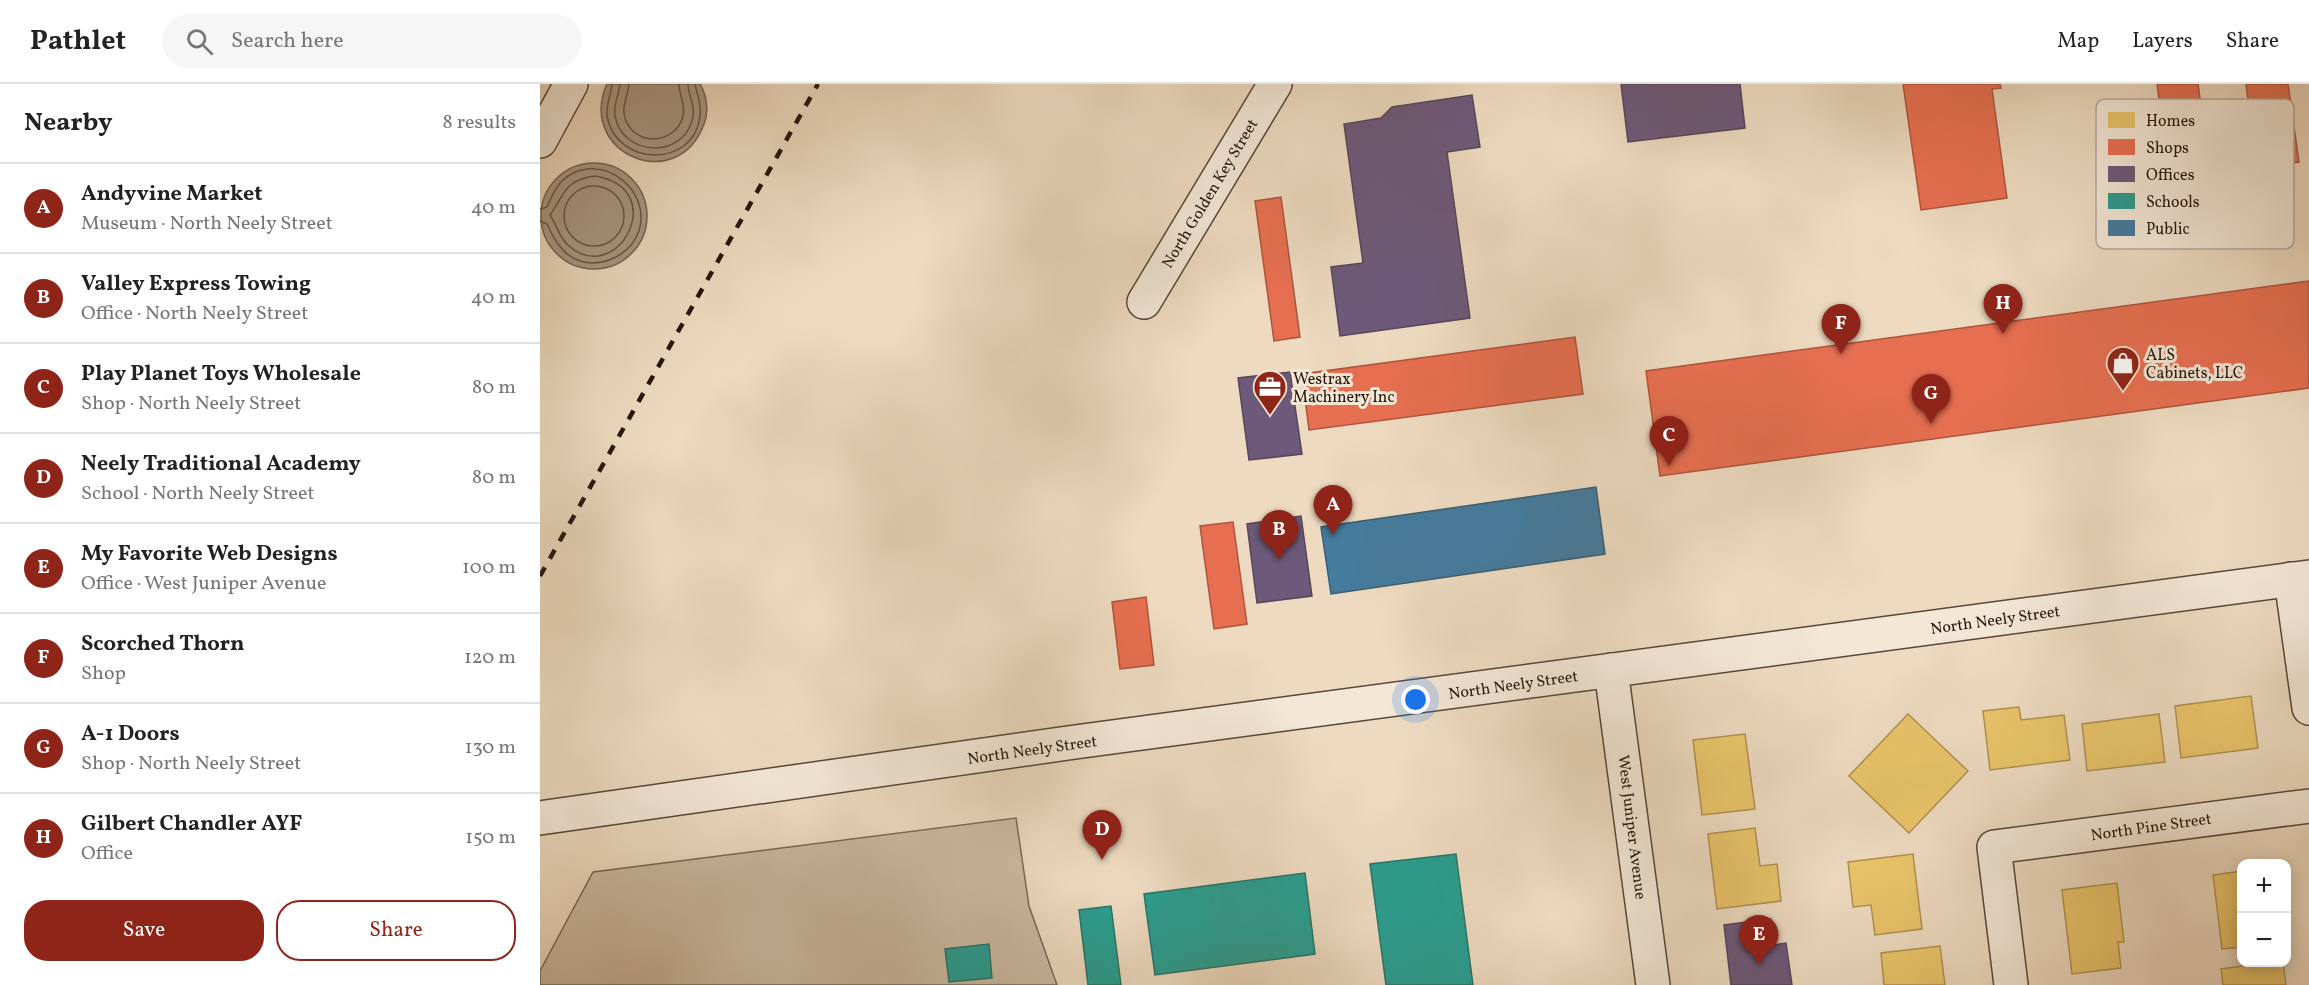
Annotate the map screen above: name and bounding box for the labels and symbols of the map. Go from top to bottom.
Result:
legend [2096,99,2294,249]
text: Homes [2146,111,2195,133]
street label: North Golden Key Street [1157,115,1264,273]
text: Shops [2146,138,2189,160]
text: Offices [2146,165,2195,187]
text: Schools [2146,192,2200,214]
text: Public [2146,219,2190,241]
pin: H [1984,284,2022,334]
pin: F [1822,304,1860,354]
shop icon: ALS Cabinets, LLC [2105,345,2141,392]
place label: ALS Cabinets, LLC [2146,345,2243,385]
office icon: Westrax Machinery Inc [1252,369,1288,416]
place label: Westrax Machinery Inc [1293,369,1395,409]
pin: G [1912,374,1950,424]
pin: C [1650,416,1688,466]
pin: A [1314,486,1352,535]
pin: B [1260,510,1298,560]
street label: North Neely Street [1929,601,2062,641]
street label: North Neely Street [1447,666,1580,706]
your location [1401,685,1430,714]
street label: North Neely Street [966,731,1099,771]
street label: West Juniper Avenue [1611,754,1651,901]
street label: North Pine Street [2089,809,2214,847]
pin: D [1082,810,1122,860]
pin: E [1740,916,1778,965]

